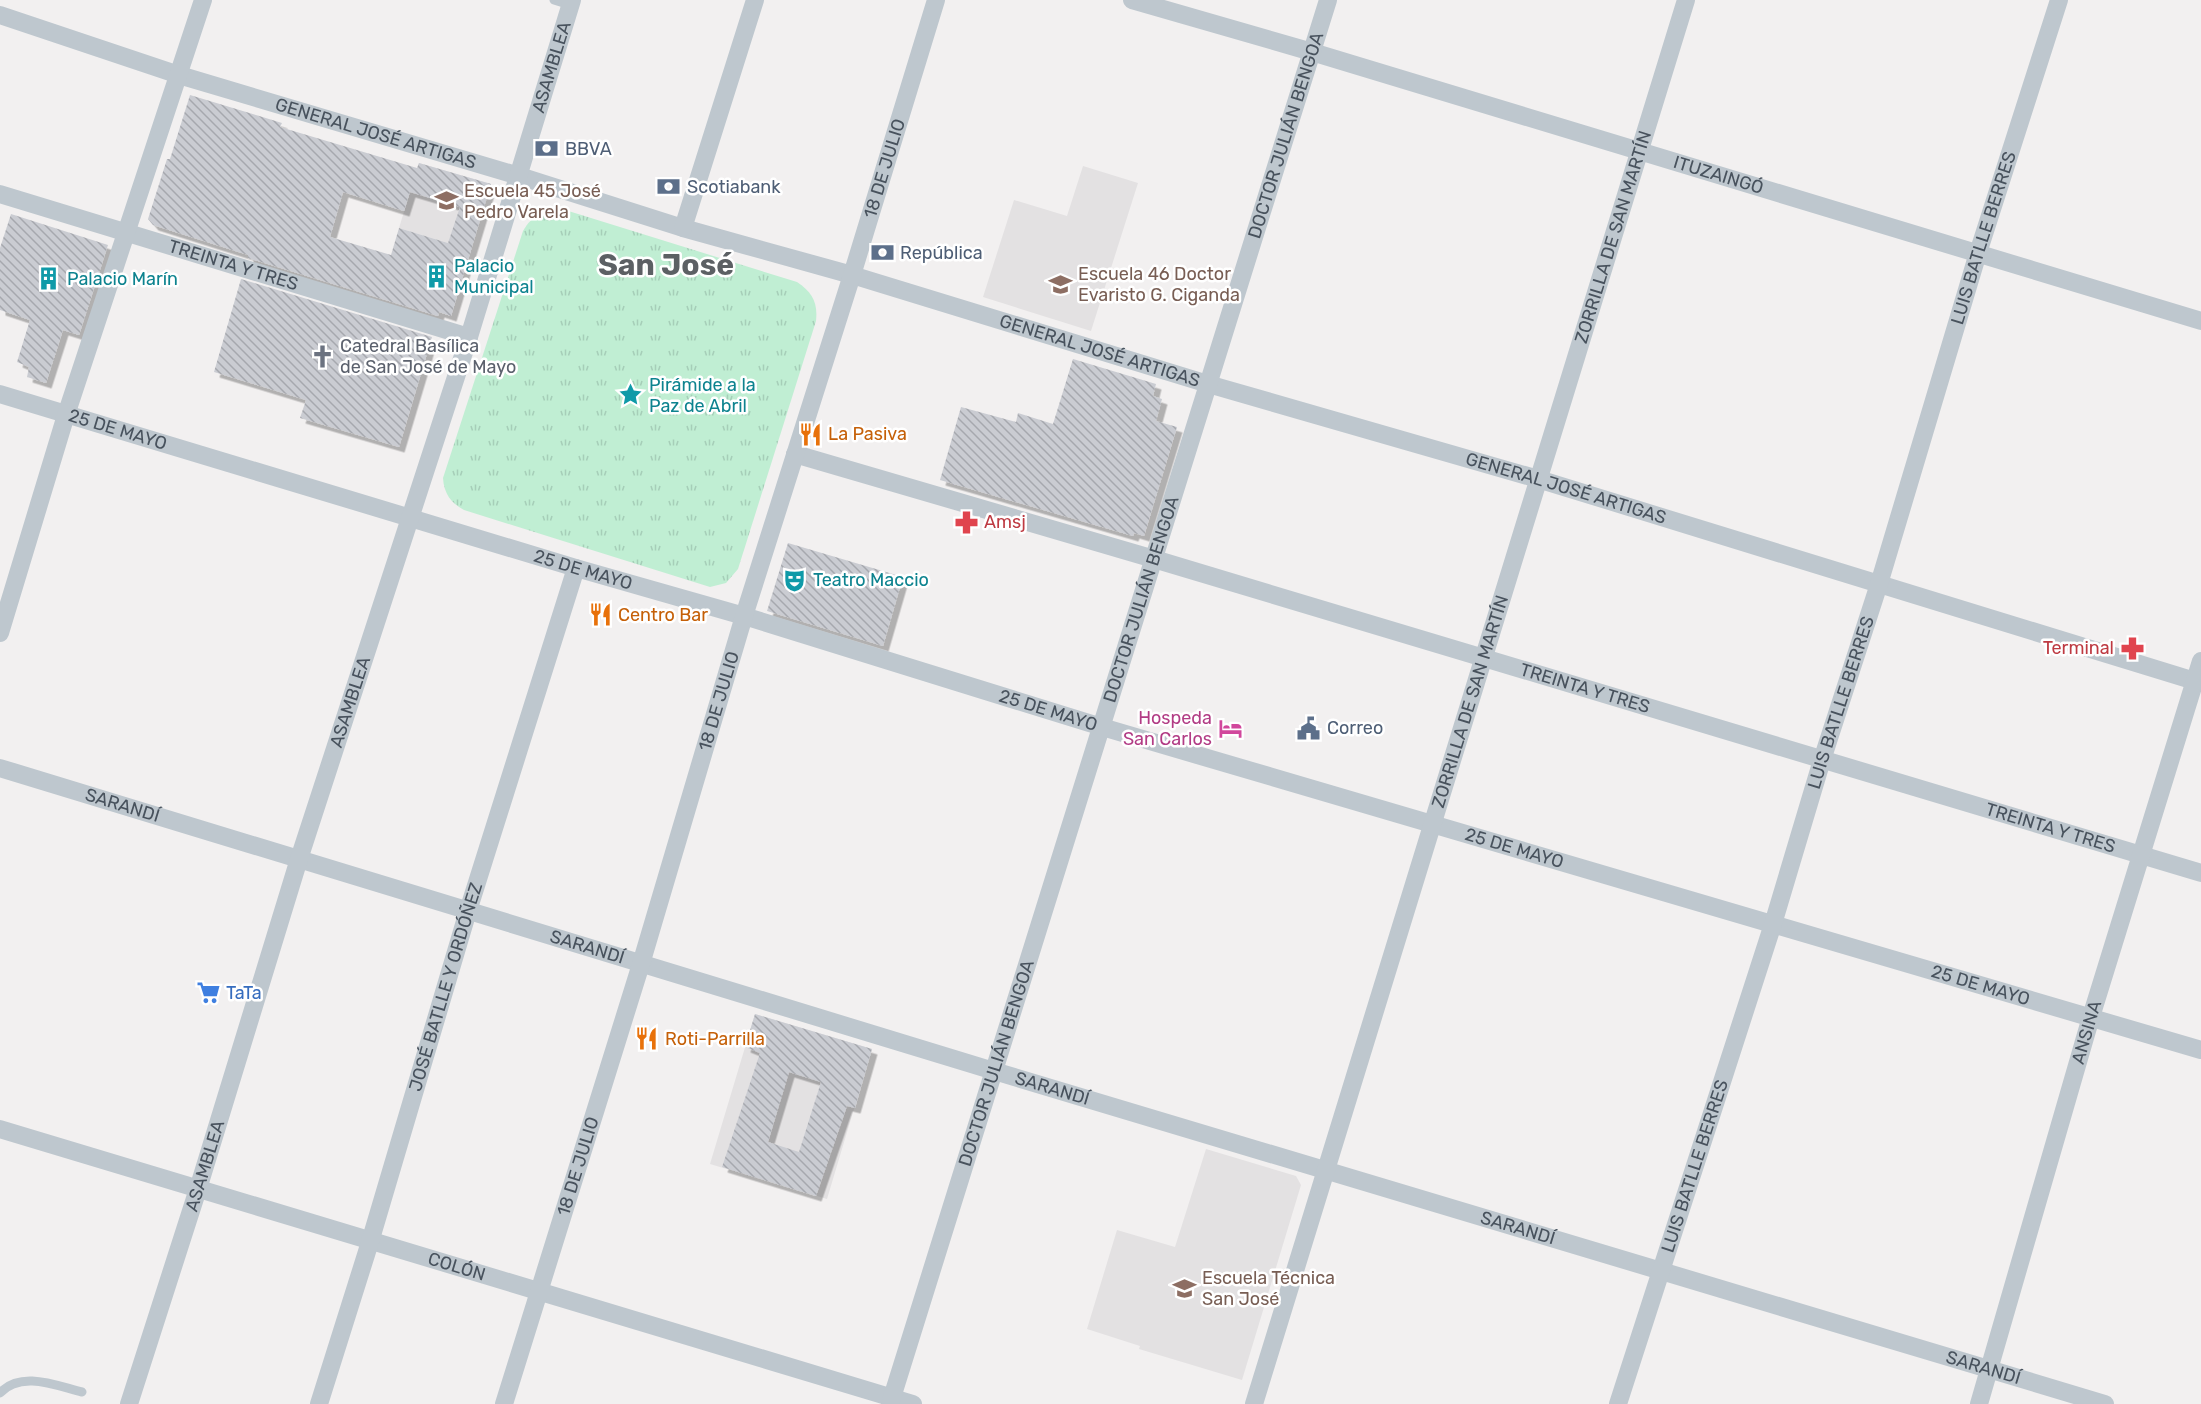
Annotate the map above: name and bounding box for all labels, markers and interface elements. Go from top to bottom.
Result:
street label: ASAMBLEA [527,19,576,116]
street label: DOCTOR JULIÁN BENGOA [1243,29,1328,241]
street label: GENERAL JOSÉ ARTIGAS [273,93,479,174]
street label: 18 DE JULIO [859,116,910,221]
street label: ZORRILLA DE SAN MARTÍN [1570,128,1656,346]
bank icon: BBVA [534,136,560,162]
place label: BBVA [565,138,612,160]
street label: LUIS BATLLE BERRES [1946,149,2021,327]
street label: ITUZAINGÓ [1671,151,1766,199]
bank icon: Scotiabank [656,174,682,200]
place label: Scotiabank [687,176,781,198]
place label: Escuela 45 José Pedro Varela [464,180,601,223]
school or university icon: Escuela 45 José Pedro Varela [433,188,459,214]
street label: TREINTA Y TRES [166,235,301,295]
bank icon: República [869,240,895,266]
place label: República [900,242,983,264]
district label: San José [598,247,734,283]
place label: Palacio Municipal [454,255,534,298]
building icon: Palacio Municipal [423,263,449,289]
place label: Escuela 46 Doctor Evaristo G. Ciganda [1078,263,1240,306]
building icon: Palacio Marín [36,266,62,292]
place label: Palacio Marín [67,268,178,290]
school or university icon: Escuela 46 Doctor Evaristo G. Ciganda [1047,271,1073,297]
street label: GENERAL JOSÉ ARTIGAS [997,310,1203,392]
place label: Catedral Basílica de San José de Mayo [340,335,516,378]
church icon: Catedral Basílica de San José de Mayo [309,343,335,369]
place label: Pirámide a la Paz de Abril [649,374,756,417]
place icon: Pirámide a la Paz de Abril [618,382,644,408]
street label: 25 DE MAYO [66,404,170,455]
restaurant icon: La Pasiva [797,421,823,447]
place label: La Pasiva [828,423,907,445]
street label: GENERAL JOSÉ ARTIGAS [1463,448,1669,529]
street label: DOCTOR JULIÁN BENGOA [1099,493,1184,705]
pharmacy icon: Amsj [953,509,979,535]
place label: Amsj [984,511,1026,533]
street label: 25 DE MAYO [531,545,635,595]
theatre icon: Teatro Maccio [782,567,808,593]
place label: Teatro Maccio [813,569,929,591]
street label: ZORRILLA DE SAN MARTÍN [1427,592,1513,811]
restaurant icon: Centro Bar [587,602,613,628]
place label: Centro Bar [618,604,708,626]
street label: LUIS BATLLE BERRES [1803,613,1879,792]
pharmacy icon: Terminal [2119,635,2145,661]
place label: Terminal [2043,637,2114,659]
street label: 18 DE JULIO [694,649,744,753]
street label: ASAMBLEA [325,654,375,750]
street label: TREINTA Y TRES [1517,658,1653,718]
street label: 25 DE MAYO [996,685,1100,736]
place label: Hospeda San Carlos [1123,707,1212,750]
hotel icon: Hospeda San Carlos [1217,715,1243,741]
public building icon: Correo [1296,715,1322,741]
place label: Correo [1327,717,1383,739]
street label: SARANDÍ [83,784,163,827]
street label: TREINTA Y TRES [1983,798,2118,858]
street label: 25 DE MAYO [1462,823,1566,873]
street label: JOSÉ BATLLE Y ORDÓÑEZ [404,880,487,1094]
street label: SARANDÍ [547,925,628,969]
street label: DOCTOR JULIÁN BENGOA [954,957,1039,1169]
street label: 25 DE MAYO [1929,960,2033,1010]
supermarket icon: TaTa [195,980,221,1006]
place label: TaTa [226,982,262,1004]
street label: ANSINA [2067,998,2106,1067]
restaurant icon: Roti-Parrilla [634,1026,660,1052]
place label: Roti-Parrilla [665,1028,765,1050]
street label: SARANDÍ [1012,1067,1093,1110]
street label: LUIS BATLLE BERRES [1657,1077,1733,1255]
street label: 18 DE JULIO [552,1114,604,1219]
street label: ASAMBLEA [180,1117,229,1214]
street label: SARANDÍ [1478,1206,1559,1250]
street label: COLÓN [425,1248,488,1286]
place label: Escuela Técnica San José [1202,1267,1335,1310]
school or university icon: Escuela Técnica San José [1171,1275,1197,1301]
street label: SARANDÍ [1943,1346,2024,1389]

